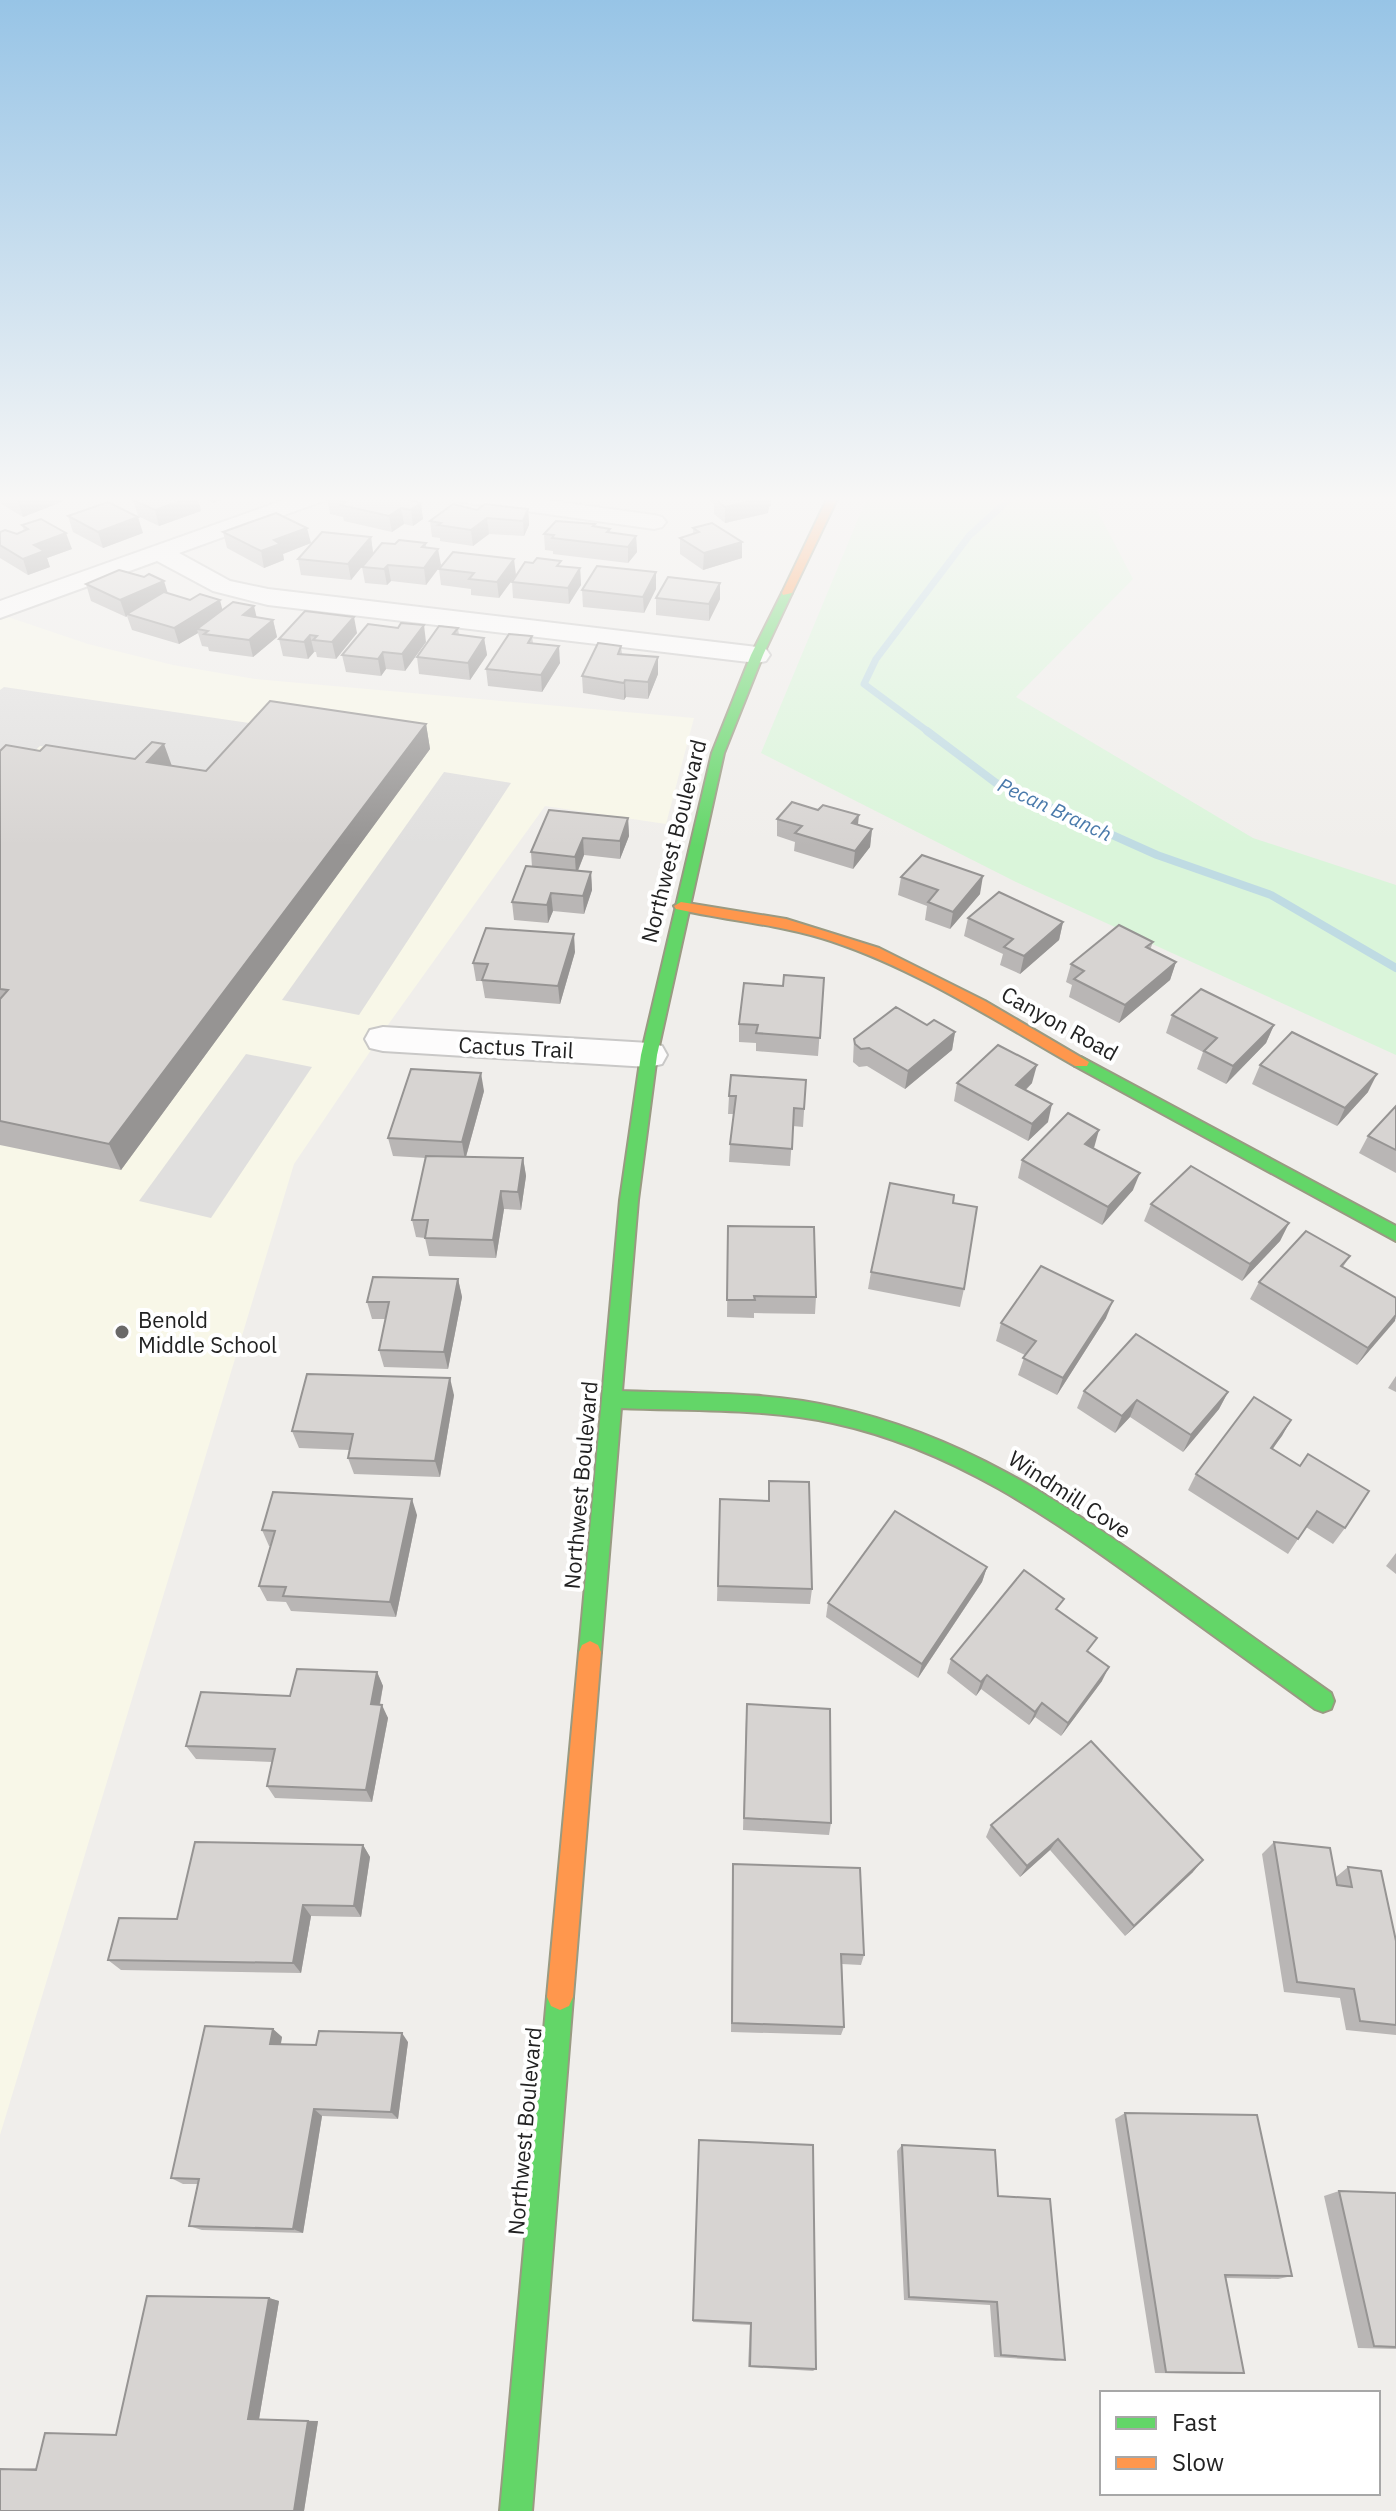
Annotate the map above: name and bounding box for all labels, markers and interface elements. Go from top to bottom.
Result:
street label: Northwest Boulevard [634,736,712,946]
water label: Pecan Branch [994,771,1116,847]
street label: Canyon Road [996,979,1124,1067]
street label: Cactus Trail [458,1029,574,1065]
place label: Benold Middle School [138,1305,277,1359]
marker: Benold Middle School [113,1323,131,1341]
street label: Northwest Boulevard [556,1380,604,1590]
street label: Windmill Cove [1003,1444,1137,1544]
street label: Northwest Boulevard [500,2026,548,2236]
legend [1100,2391,1380,2495]
text: Fast [1172,2406,1217,2438]
text: Slow [1172,2446,1224,2478]

